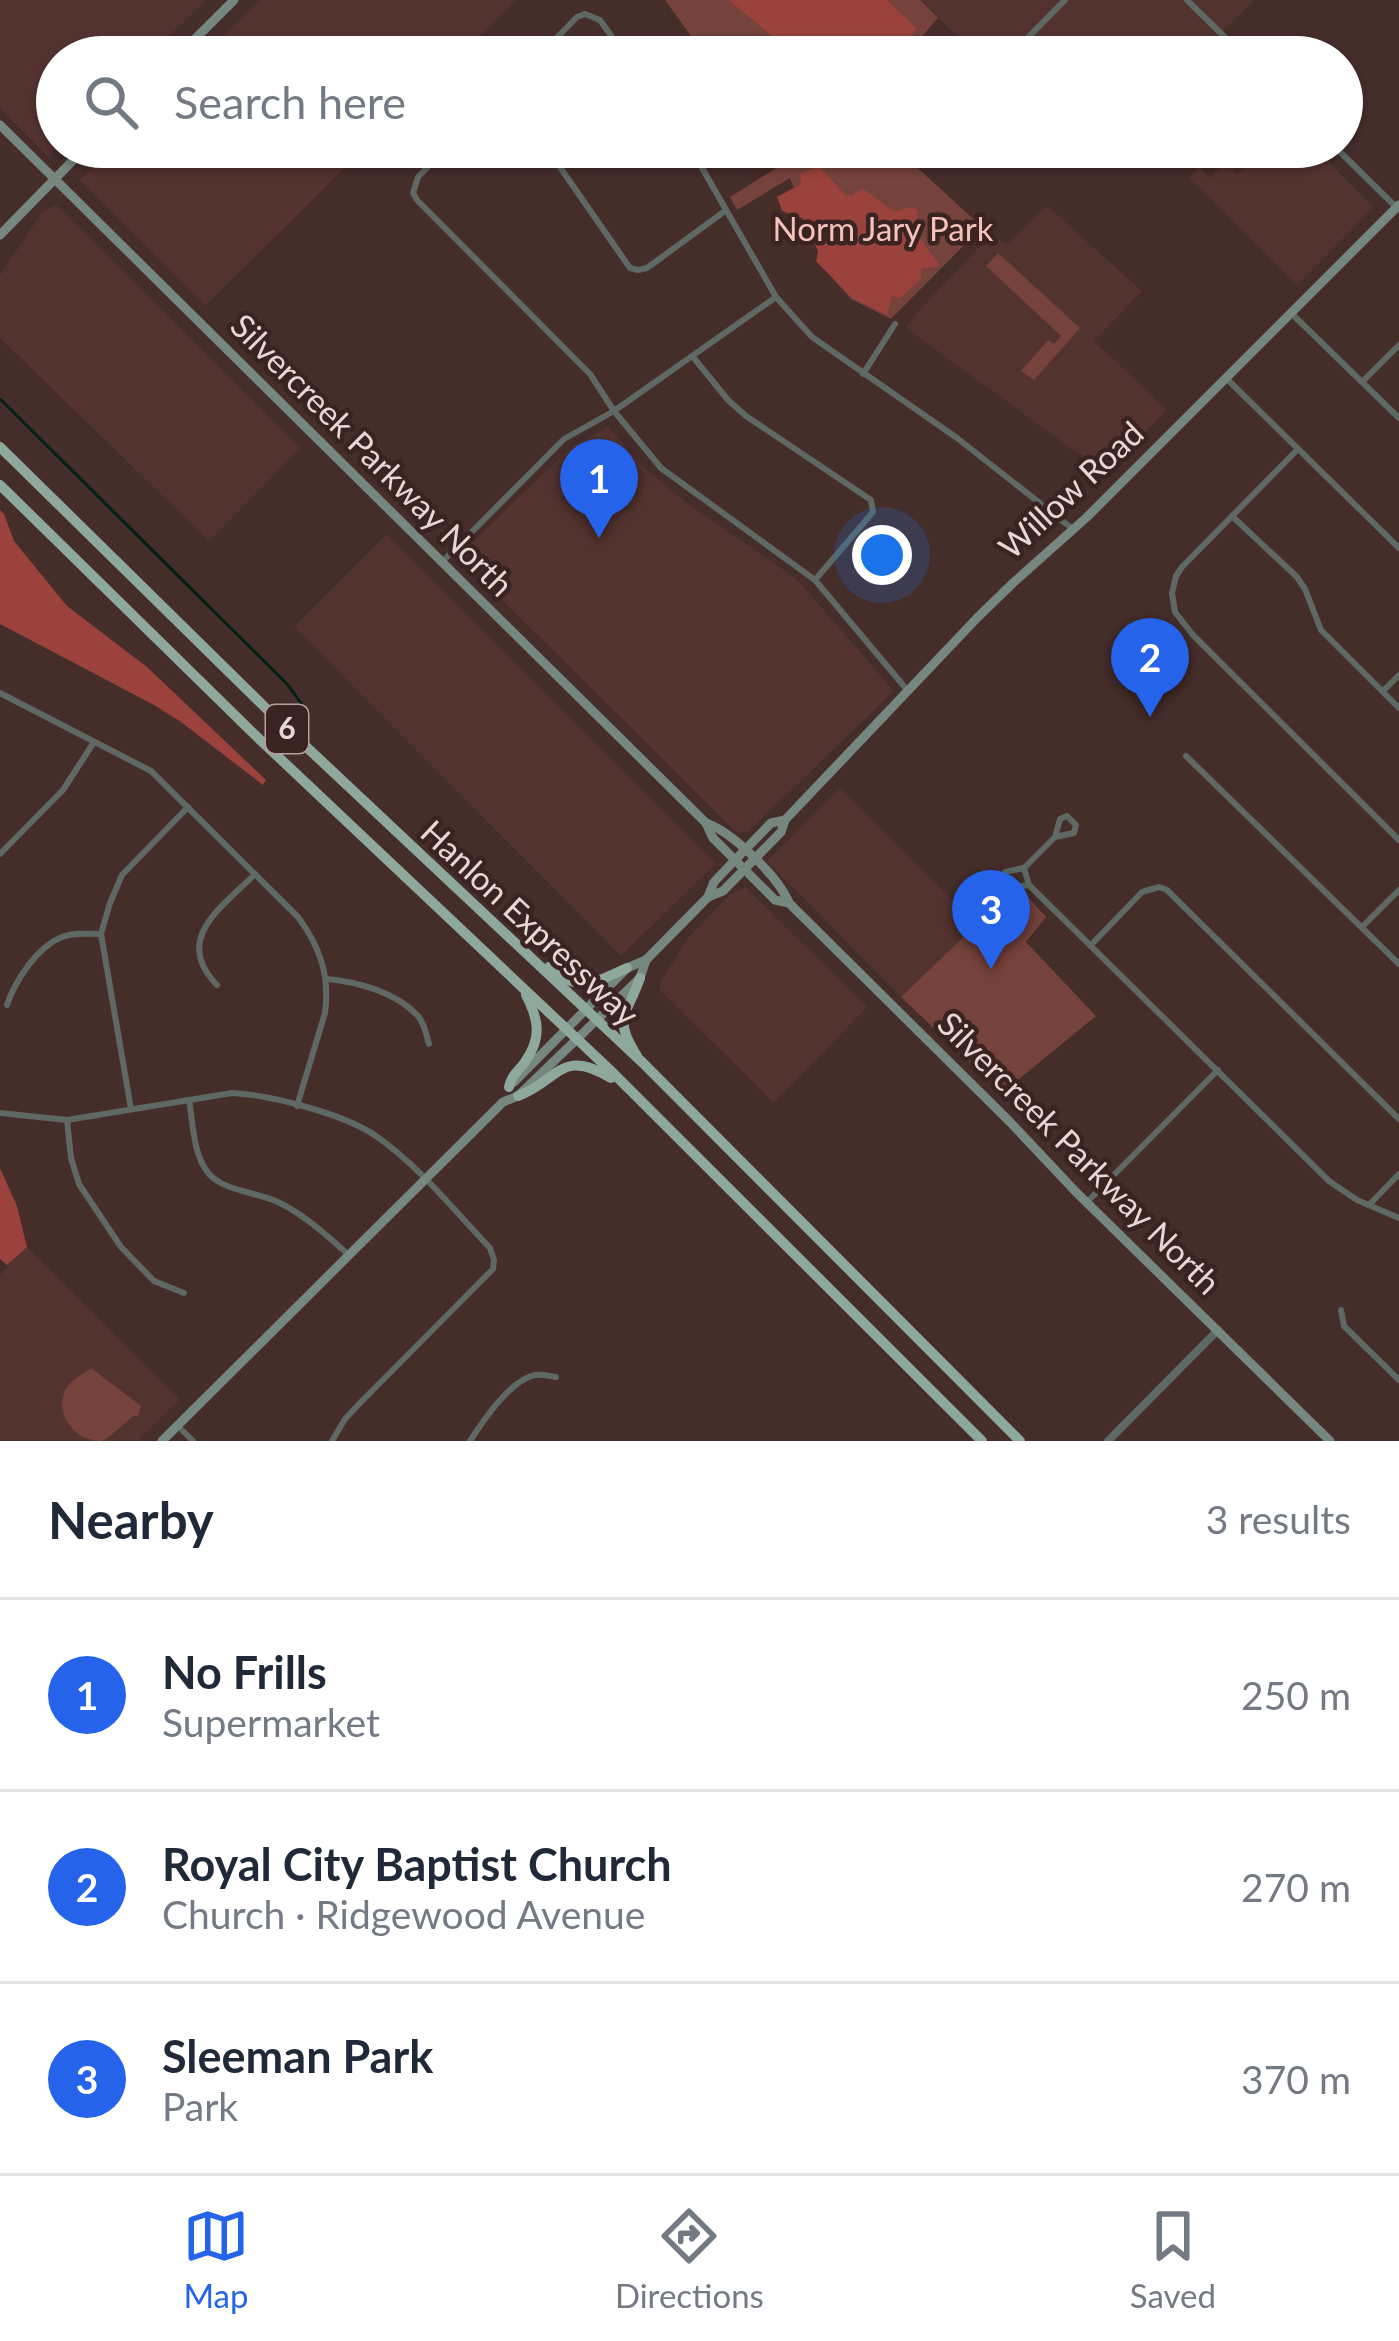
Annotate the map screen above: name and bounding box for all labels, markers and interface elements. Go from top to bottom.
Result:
search box [36,36,1363,168]
icon: search [78,69,144,135]
text: Search here [174,75,406,129]
park label: Norm Jary Park [773,208,994,248]
street label: Silvercreek Parkway North [223,305,522,604]
street label: Willow Road [990,412,1151,566]
pin: 1 [560,439,638,538]
your location [852,525,912,585]
pin: 2 [1111,618,1189,717]
road number: 6 [266,705,308,753]
street label: Hanlon Expressway [414,811,648,1033]
pin: 3 [952,870,1030,969]
street label: Silvercreek Parkway North [930,1003,1229,1302]
text: Nearby [48,1489,214,1550]
text: 3 results [1206,1496,1351,1542]
text: No Frills [162,1645,327,1699]
text: 1 [76,1672,98,1718]
text: 250 m [1241,1672,1351,1718]
text: Supermarket [162,1699,380,1745]
text: Royal City Baptist Church [162,1837,672,1891]
text: 2 [76,1864,98,1910]
text: 270 m [1241,1864,1351,1910]
text: Church · Ridgewood Avenue [162,1891,645,1937]
text: Sleeman Park [162,2029,433,2083]
text: 3 [76,2056,98,2102]
text: 370 m [1241,2056,1351,2102]
text: Park [162,2083,238,2129]
tab: Map [183,2203,249,2315]
tab: Directions [615,2203,764,2315]
tab: Saved [1130,2203,1216,2315]

